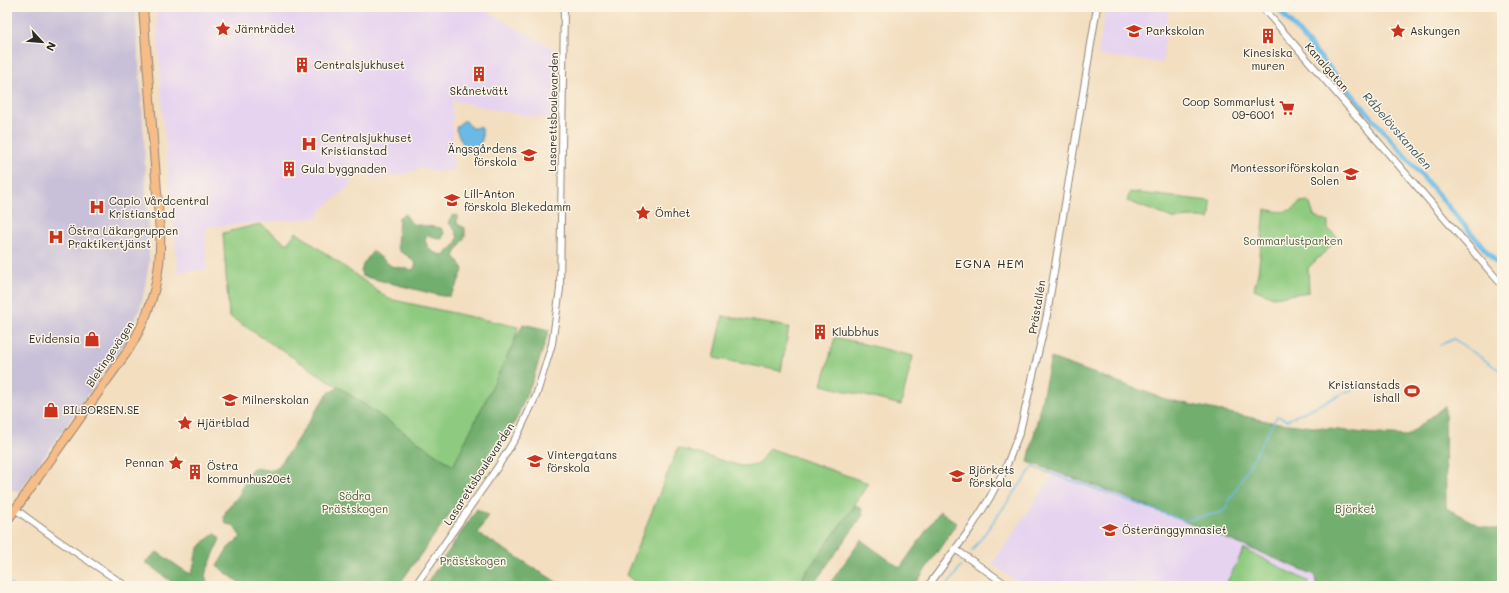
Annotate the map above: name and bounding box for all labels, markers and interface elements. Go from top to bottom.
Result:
place icon: Järnträdet [214,20,232,38]
place label: Järnträdet [235,21,296,36]
north arrow [22,22,62,62]
school or university icon: Parkskolan [1125,22,1143,40]
place icon: Askungen [1389,22,1407,40]
place label: Parkskolan [1146,23,1204,38]
place label: Askungen [1410,23,1460,38]
building icon: Kinesiska muren [1259,27,1277,45]
street label: Kanalgatan [1302,39,1353,94]
text: N [43,40,60,54]
place label: Kinesiska muren [1243,45,1293,73]
street label: Lasarettsboulevarden [544,52,561,172]
building icon: Centralsjukhuset [293,56,311,74]
place label: Centralsjukhuset [314,57,405,72]
building icon: Skånetvätt [470,65,488,83]
place label: Skånetvätt [450,83,508,98]
water label: Råbelövskanalen [1360,88,1436,173]
place label: Coop Sommarlust 09-6001 [1182,94,1275,122]
supermarket icon: Coop Sommarlust 09-6001 [1278,99,1296,117]
place label: Centralsjukhuset Kristianstad [321,130,412,158]
hospital icon: Centralsjukhuset Kristianstad [300,135,318,153]
place label: Ängsgårdens förskola [448,141,517,169]
school or university icon: Ängsgårdens förskola [520,146,538,164]
building icon: Gula byggnaden [280,160,298,178]
place label: Montessoriförskolan Solen [1231,160,1339,188]
place label: Gula byggnaden [301,161,387,176]
school or university icon: Montessoriförskolan Solen [1342,165,1360,183]
place label: Lill-Anton förskola Blekedamm [464,186,571,214]
school or university icon: Lill-Anton förskola Blekedamm [443,191,461,209]
place label: Capio Vårdcentral Kristianstad [109,193,209,221]
hospital icon: Capio Vårdcentral Kristianstad [88,198,106,216]
place icon: Ömhet [634,204,652,222]
place label: Ömhet [655,205,690,220]
place label: Östra Läkargruppen Praktikertjänst [68,223,178,251]
hospital icon: Östra Läkargruppen Praktikertjänst [47,228,65,246]
park label: Sommarlustparken [1243,233,1343,248]
district label: EGNA HEM [955,255,1025,271]
street label: Prästallén [1024,279,1049,335]
street label: Blekingevägen [82,318,137,390]
building icon: Klubbhus [811,323,829,341]
place label: Klubbhus [832,324,879,339]
shop icon: Evidensia [83,330,101,348]
place label: Evidensia [29,331,80,346]
place label: Kristianstads ishall [1329,377,1400,405]
sports icon: Kristianstads ishall [1403,382,1421,400]
school or university icon: Milnerskolan [221,391,239,409]
place label: Milnerskolan [242,392,309,407]
shop icon: BILBORSEN.SE [42,401,60,419]
place label: BILBORSEN.SE [63,402,139,417]
place icon: Hjärtblad [176,414,194,432]
place label: Hjärtblad [197,415,249,430]
street label: Lasarettsboulevarden [440,420,517,528]
place label: Vintergatans förskola [547,447,617,475]
school or university icon: Vintergatans förskola [526,452,544,470]
place icon: Pennan [167,454,185,472]
place label: Pennan [125,455,164,470]
place label: Östra kommunhus20et [207,458,291,486]
place label: Björkets förskola [969,462,1014,490]
building icon: Östra kommunhus20et [186,463,204,481]
school or university icon: Björkets förskola [948,467,966,485]
park label: Södra Prästskogen [322,488,388,516]
park label: Björket [1335,501,1375,516]
school or university icon: Österänggymnasiet [1101,521,1119,539]
place label: Österänggymnasiet [1122,522,1227,537]
park label: Prästskogen [440,553,506,568]

